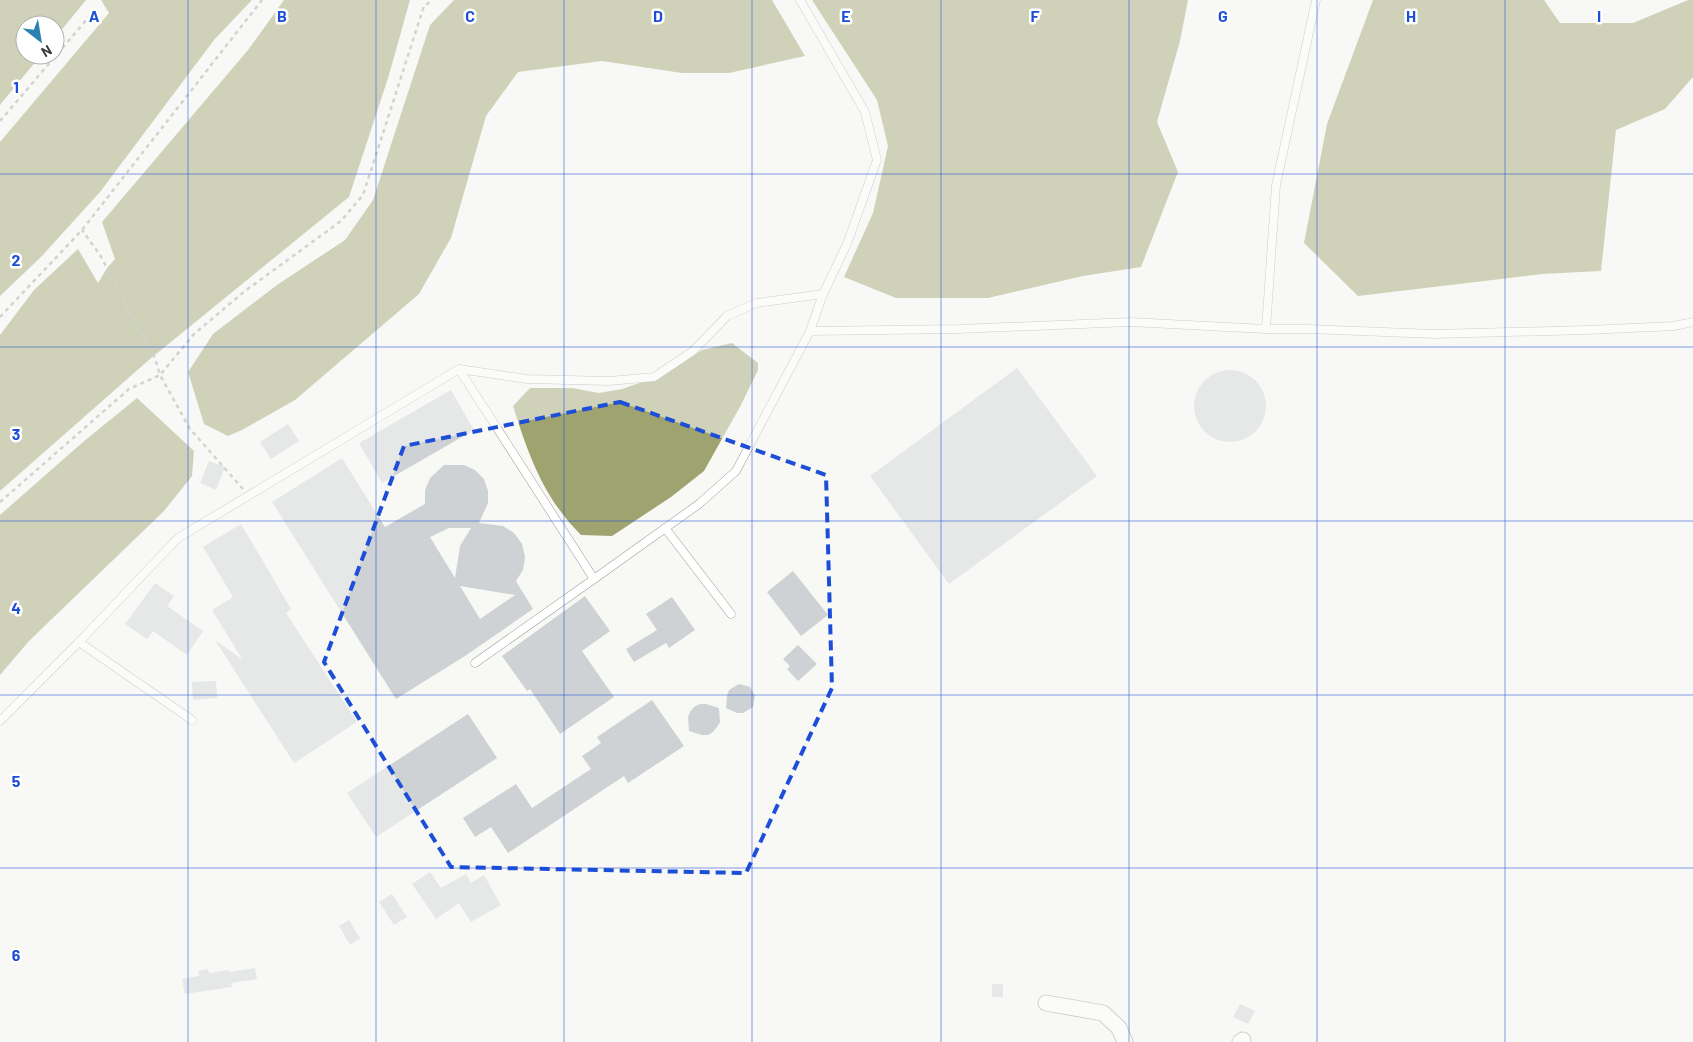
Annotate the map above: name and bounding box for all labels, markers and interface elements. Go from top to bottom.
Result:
text: A [89,6,100,25]
text: B [277,6,287,25]
text: C [465,6,475,25]
text: D [653,6,663,25]
text: E [841,6,851,25]
text: F [1031,6,1040,25]
text: G [1218,6,1228,25]
text: H [1406,6,1416,25]
text: I [1597,6,1601,25]
north arrow [15,15,65,65]
text: N [39,42,55,61]
text: 1 [13,77,19,96]
text: 2 [12,250,21,269]
text: 3 [12,424,20,443]
text: 4 [11,598,21,617]
text: 5 [12,771,21,790]
text: 6 [12,945,21,964]

